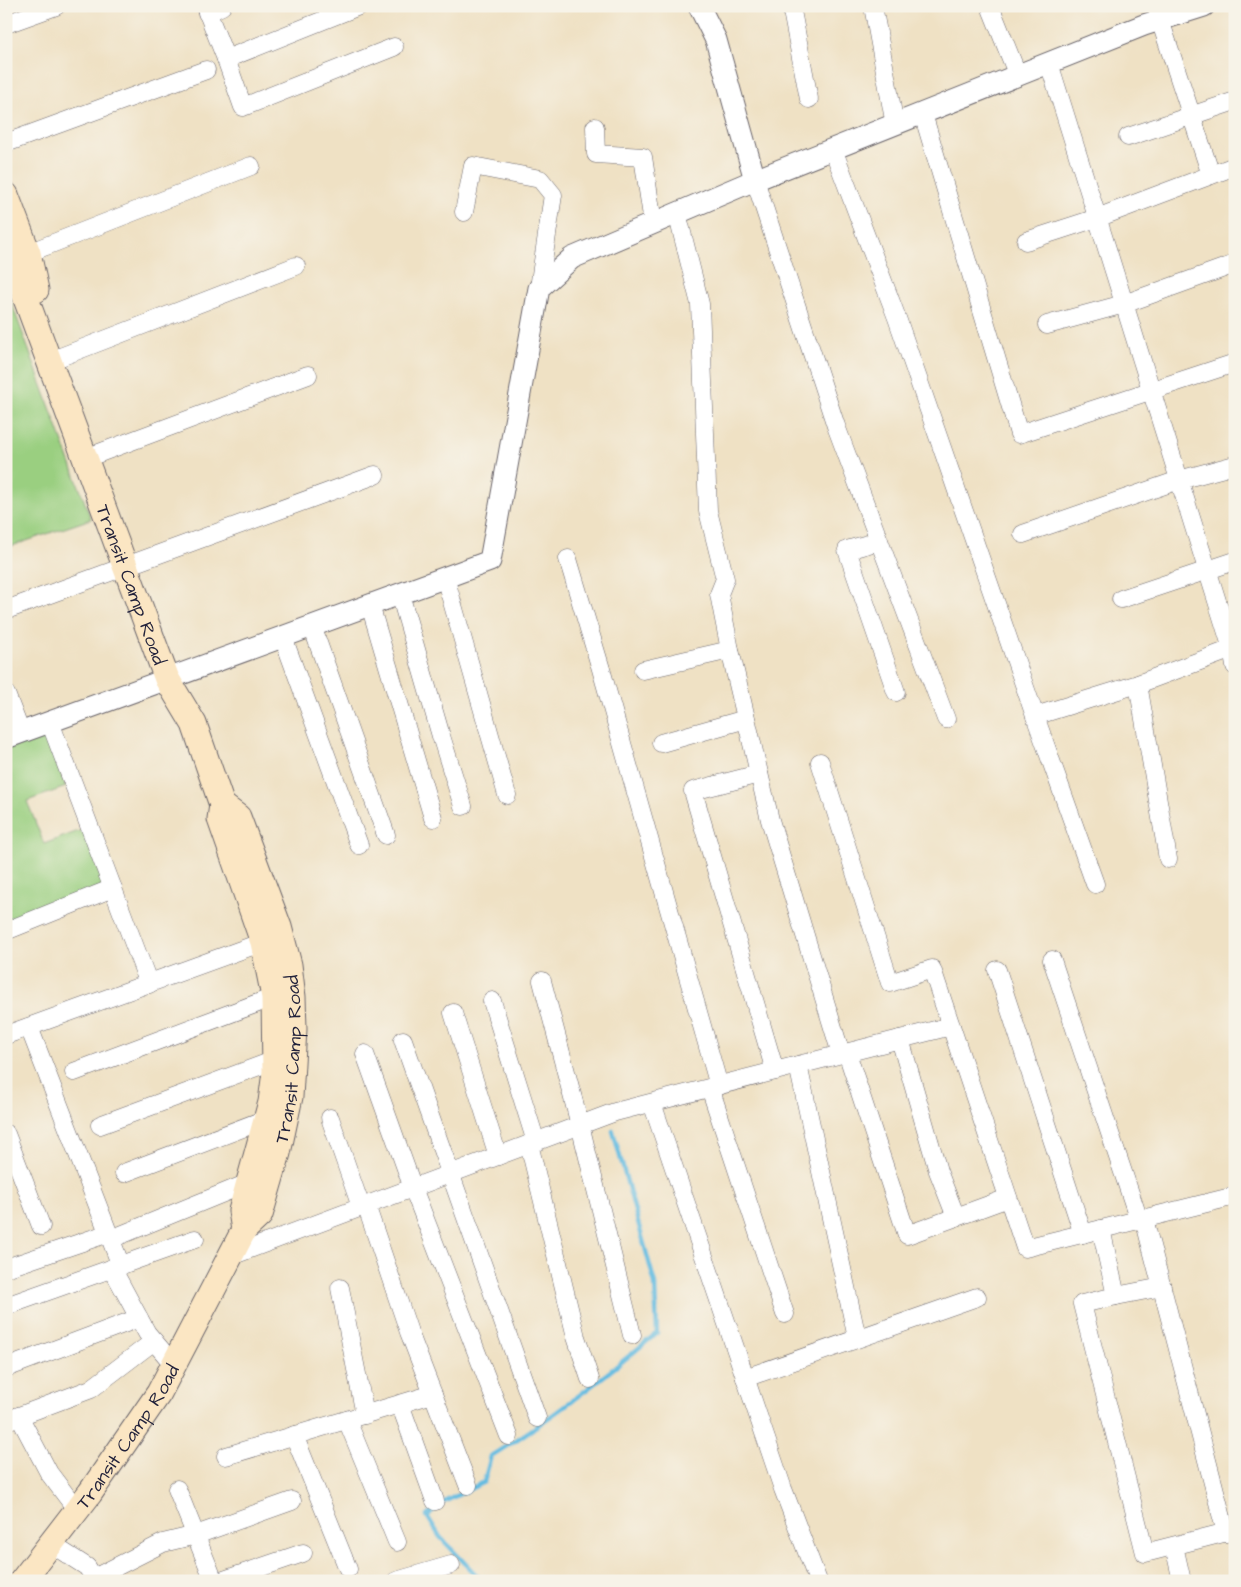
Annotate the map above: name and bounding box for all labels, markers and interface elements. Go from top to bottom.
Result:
street label: Transit Camp Road [88,501,173,669]
street label: Transit Camp Road [268,973,309,1146]
street label: Transit Camp Road [70,1360,187,1515]

